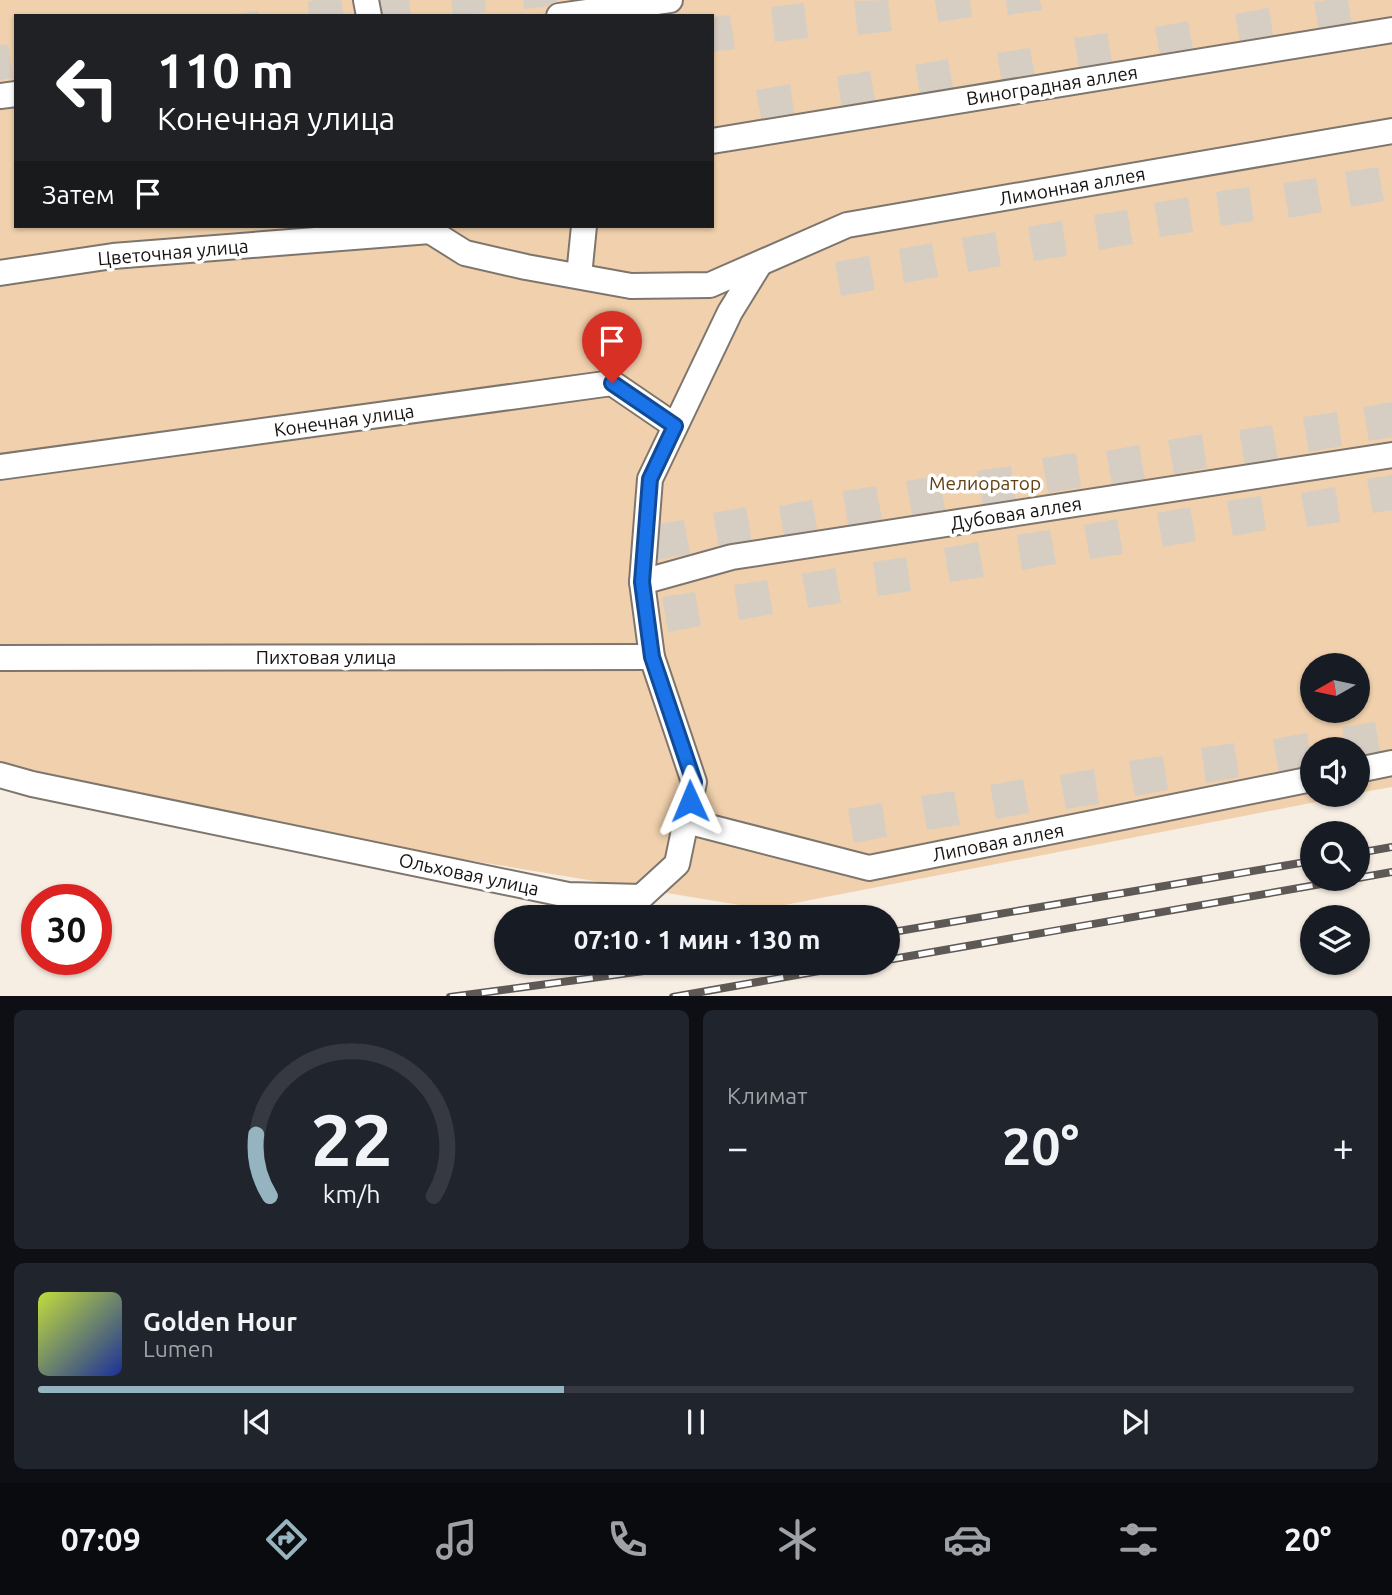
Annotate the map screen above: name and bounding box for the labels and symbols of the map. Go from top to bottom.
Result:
street label: Виноградная аллея [965,61,1139,109]
street label: Лимонная аллея [997,162,1147,210]
street label: Цветочная улица [97,234,249,270]
pin [582,311,642,383]
street label: Конечная улица [272,399,416,441]
park label: Мелиоратор [929,472,1041,494]
street label: Дубовая аллея [949,492,1083,534]
street label: Пихтовая улица [256,646,396,668]
north arrow [1300,653,1370,723]
position arrow [653,764,727,838]
street label: Липовая аллея [930,818,1066,866]
street label: Ольховая улица [397,848,541,900]
speed limit sign: 30 [21,884,112,975]

